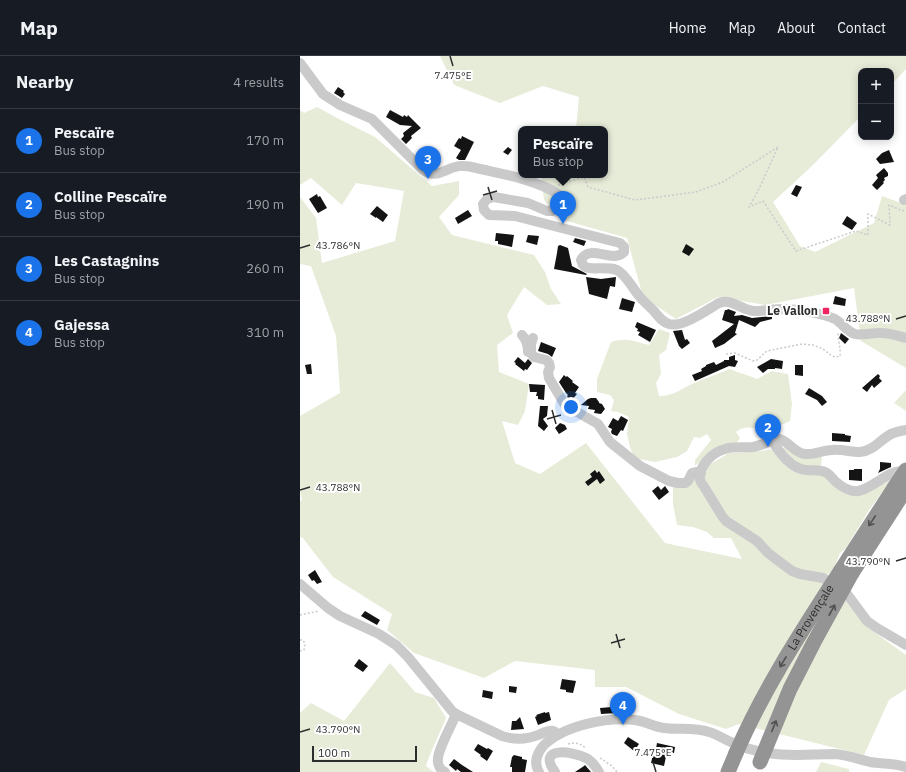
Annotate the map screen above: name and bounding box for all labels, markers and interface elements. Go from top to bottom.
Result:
text: Map [20,16,58,40]
text: Home [669,19,706,37]
text: Map [728,19,755,37]
text: About [777,19,815,37]
text: Contact [837,19,886,37]
map controls [858,68,894,140]
button: + [858,68,894,104]
text: 7.475°E [434,69,472,82]
text: Nearby [16,71,74,93]
text: 4 results [233,74,284,91]
button: − [858,104,894,140]
text: Pescaïre [54,123,115,142]
popup [518,126,608,178]
text: 1 [25,132,33,149]
text: 170 m [246,132,284,149]
text: Pescaïre [533,134,593,153]
text: Bus stop [54,142,105,159]
pin: 3 [415,146,441,179]
text: Bus stop [533,153,584,170]
text: Colline Pescaïre [54,187,167,206]
pin: 1 [550,191,576,224]
text: 2 [25,196,33,213]
text: 190 m [246,196,284,213]
text: Bus stop [54,206,105,223]
text: 43.786°N [316,239,360,252]
text: Les Castagnins [54,251,159,270]
text: 3 [25,260,33,277]
text: 260 m [246,260,284,277]
text: Bus stop [54,270,105,287]
place label: Le Vallon [767,303,818,318]
marker: Le Vallon [821,306,831,316]
text: 43.788°N [846,312,890,325]
text: Gajessa [54,315,110,334]
text: 4 [25,324,33,341]
text: 310 m [246,324,284,341]
text: Bus stop [54,334,105,351]
your location [561,397,581,417]
pin: 2 [755,414,781,447]
text: 43.788°N [316,481,360,494]
one-way arrow [868,515,876,527]
text: 43.790°N [846,555,890,568]
street label: La Provençale [784,581,837,653]
one-way arrow [828,604,836,616]
one-way arrow [779,656,787,668]
pin: 4 [610,692,636,725]
one-way arrow [771,721,779,733]
text: 43.790°N [316,723,360,736]
scale bar [312,744,417,763]
text: 100 m [318,746,350,760]
text: 7.475°E [634,746,672,759]

